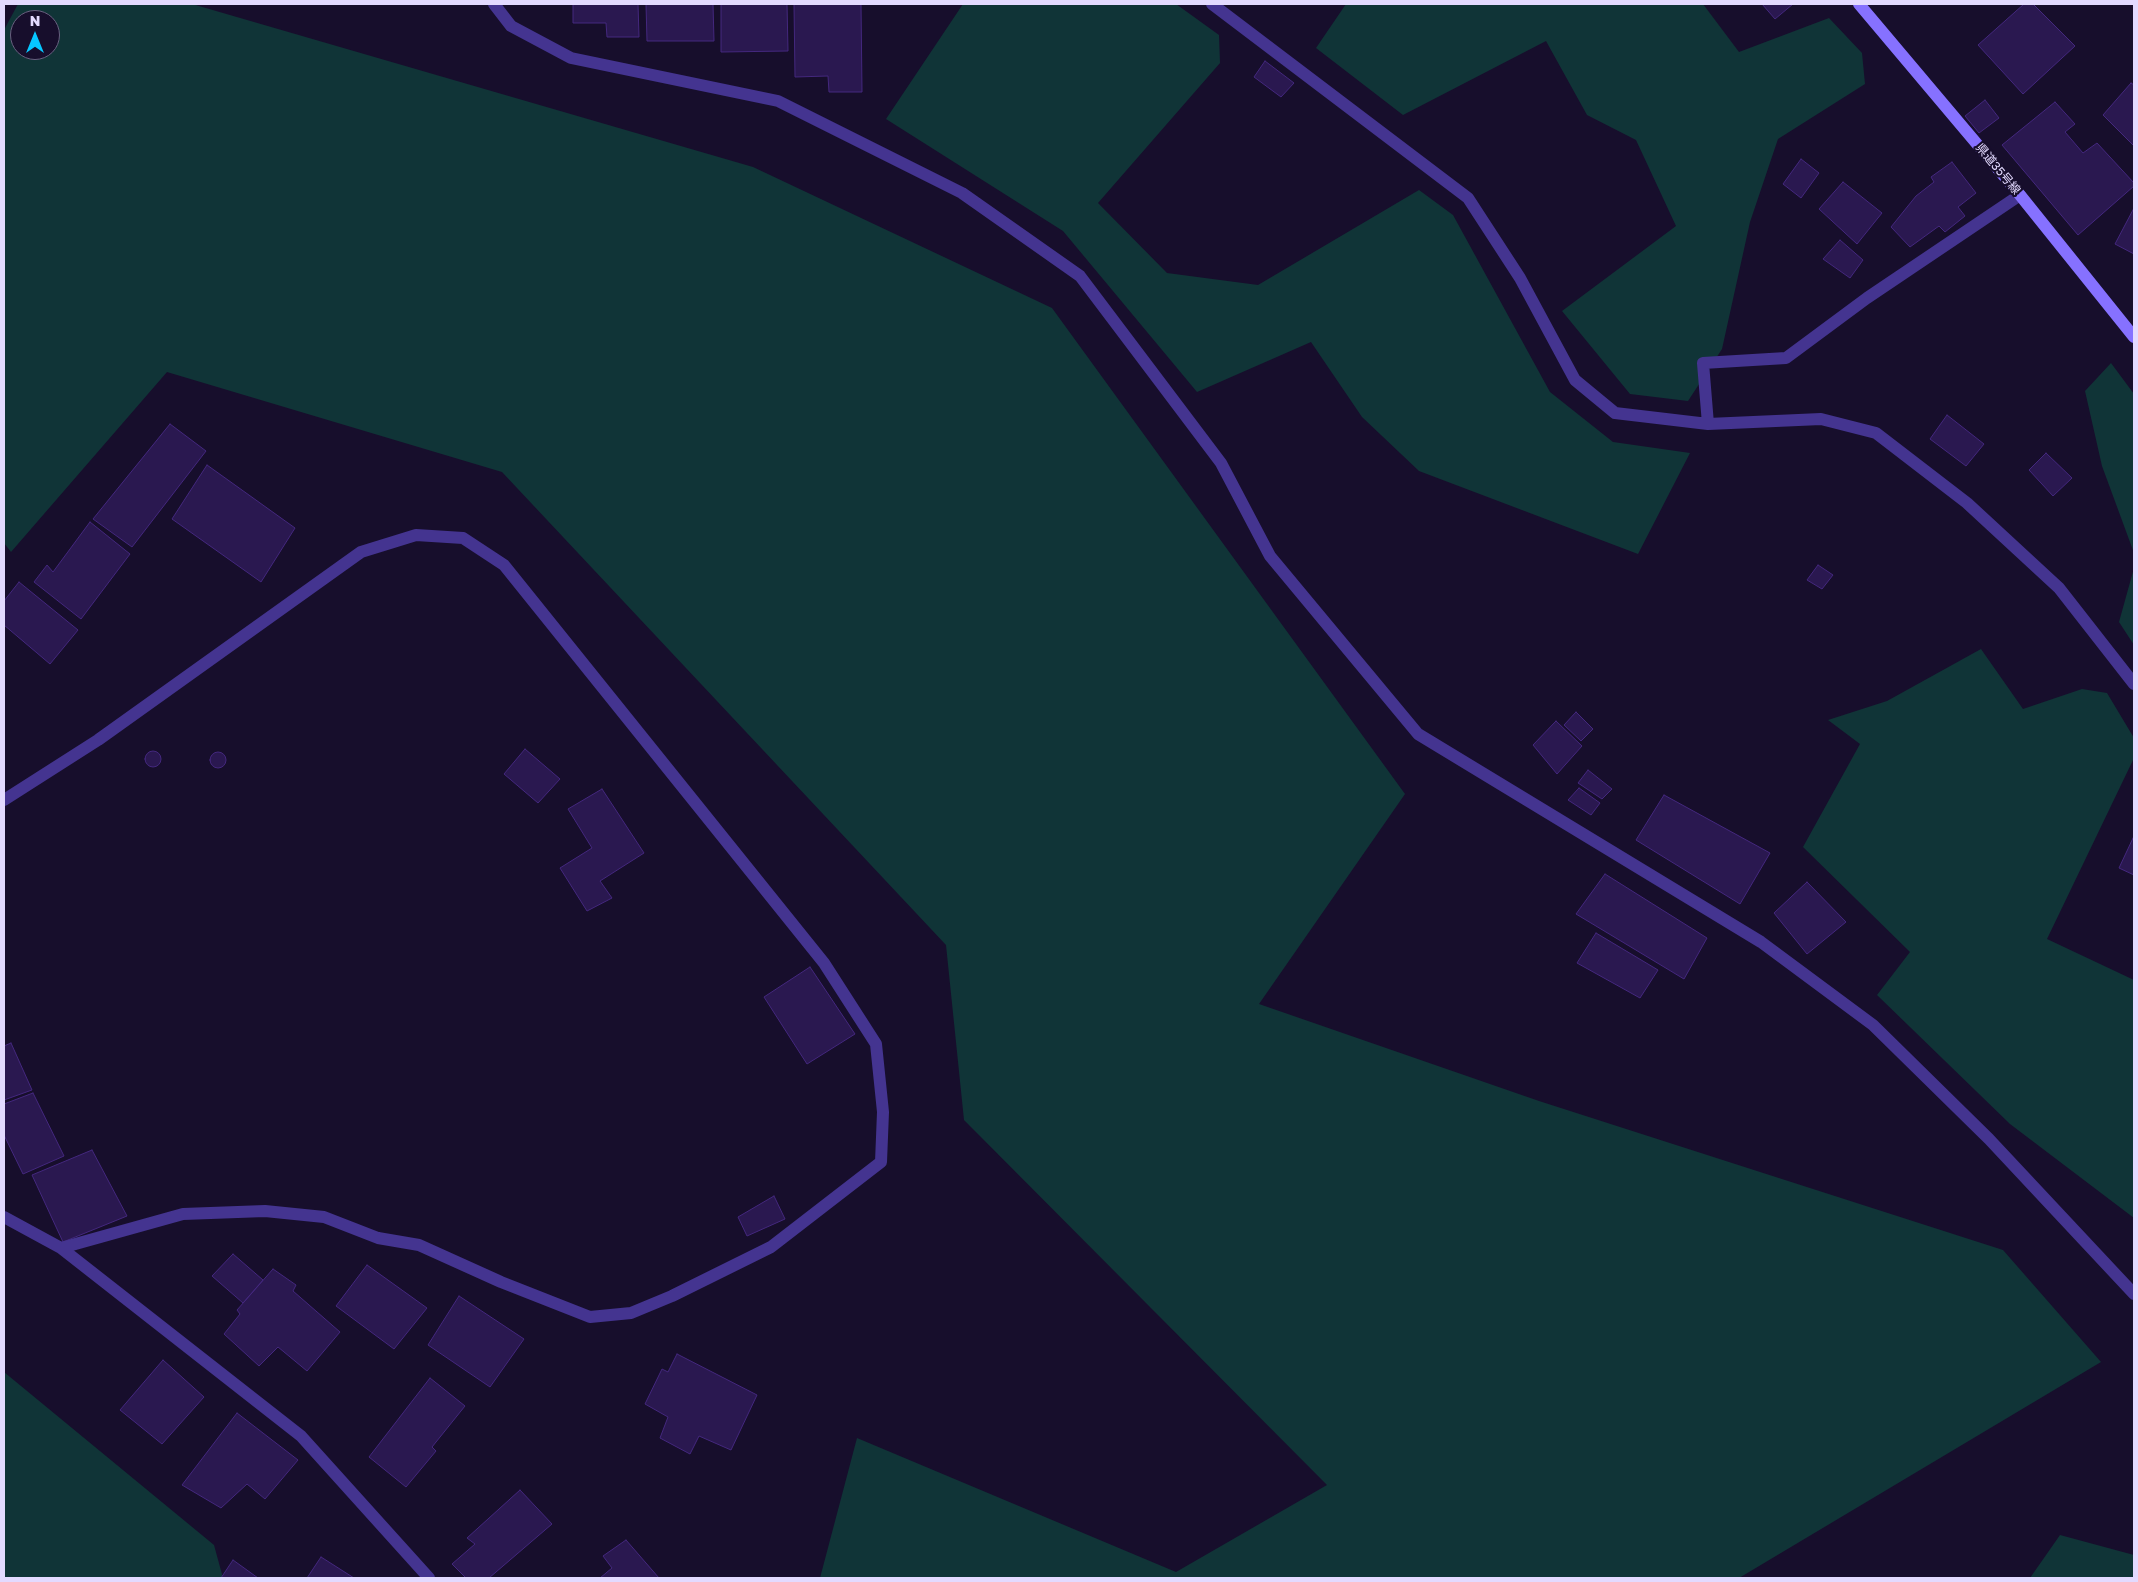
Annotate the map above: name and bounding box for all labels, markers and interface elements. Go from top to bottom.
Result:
north arrow [10,10,60,60]
text: N [30,12,40,29]
street label: 県道35号線 [1973,141,2023,197]

